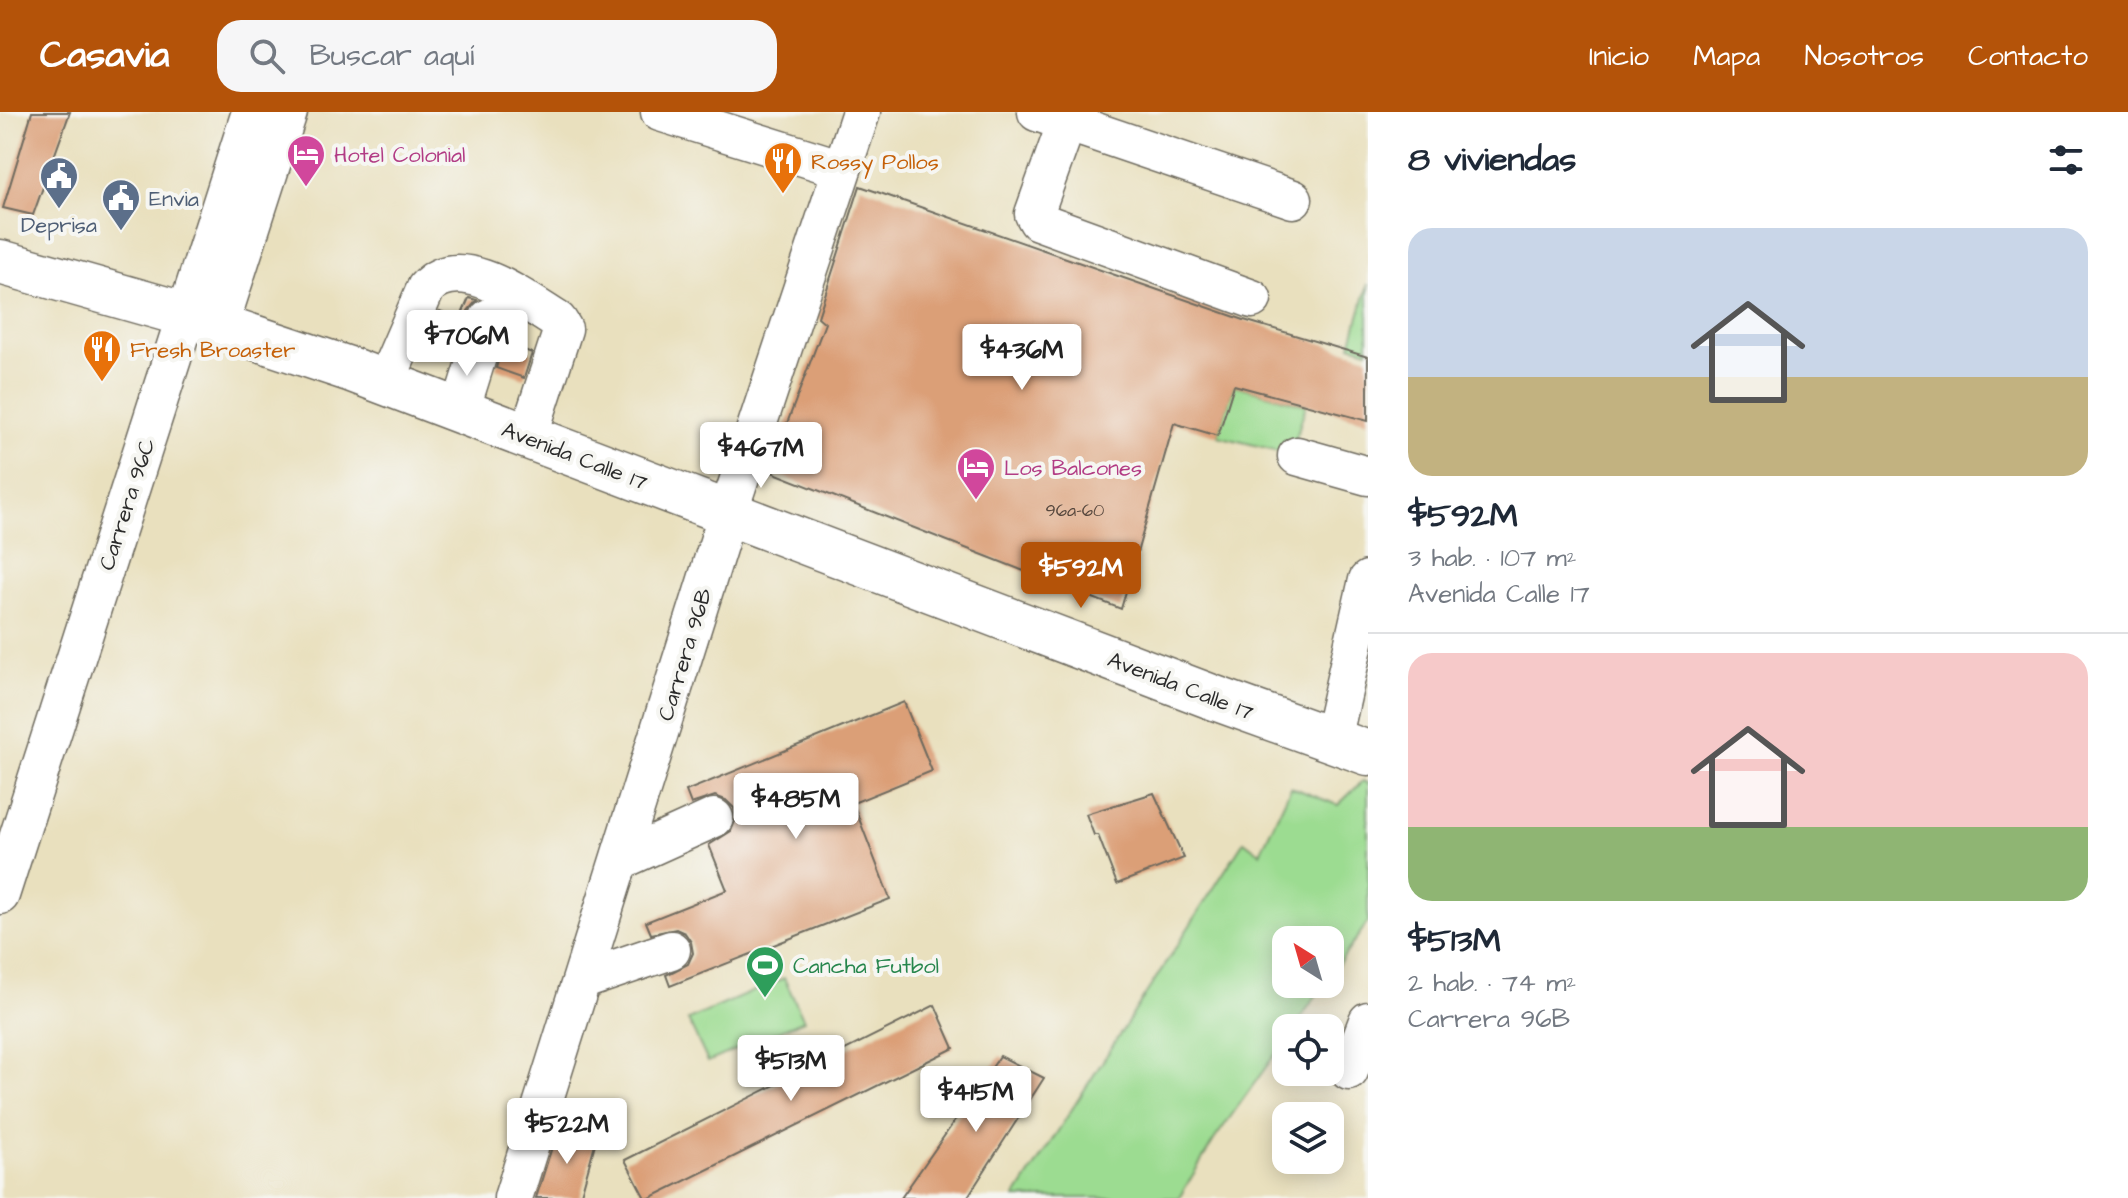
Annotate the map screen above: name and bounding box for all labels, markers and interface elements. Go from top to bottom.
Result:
search box [217,20,777,92]
text: Casavia [40,30,169,82]
icon: search [245,34,289,78]
text: Buscar aquí [309,35,474,77]
text: Inicio [1589,37,1649,76]
text: Mapa [1693,37,1760,76]
text: Nosotros [1804,37,1924,76]
text: Contacto [1968,37,2088,76]
hotel icon: Hotel Colonial [285,133,327,188]
text: 8 viviendas [1408,136,1576,184]
icon: filters [2044,138,2088,182]
place label: Hotel Colonial [334,140,466,171]
restaurant icon: Rossy Pollos [762,140,804,195]
place label: Rossy Pollos [811,147,939,179]
public building icon: Deprisa [38,155,80,210]
public building icon: Envia [100,177,142,232]
place label: Envia [149,184,199,215]
place label: Deprisa [21,210,97,241]
icon: home [1676,280,1820,424]
pin: $706M [411,310,523,378]
text: $706M [425,318,509,354]
pin: $436M [966,324,1078,392]
restaurant icon: Fresh Broaster [81,328,123,383]
text: $436M [980,332,1064,368]
place label: Fresh Broaster [130,335,295,366]
street label: Avenida Calle 17 [497,414,652,499]
pin: $467M [705,422,817,490]
text: $467M [718,430,804,466]
street label: Carrera 96C [92,434,163,574]
hotel icon: Los Balcones [955,446,997,501]
place label: Los Balcones [1004,453,1142,484]
text: $592M [1408,492,1518,540]
house number: 96a-60 [1046,498,1104,523]
text: 3 hab. · 107 m² [1408,540,1577,576]
pin: $592M [1025,542,1137,610]
text: $592M [1039,550,1123,586]
text: Avenida Calle 17 [1408,576,1590,612]
street label: Carrera 96B [651,584,720,725]
street label: Avenida Calle 17 [1103,644,1258,729]
icon: home [1676,705,1820,849]
pin: $485M [740,773,852,841]
text: $485M [752,781,840,817]
text: $513M [1408,917,1501,965]
north arrow [1272,926,1344,998]
map controls [1272,926,1344,1174]
sports icon: Cancha Futbol [744,944,786,999]
place label: Cancha Futbol [793,951,939,982]
text: 2 hab. · 74 m² [1408,965,1576,1001]
text: Carrera 96B [1408,1001,1570,1037]
button: locate [1272,1014,1344,1086]
pin: $513M [735,1035,847,1103]
text: $513M [756,1043,826,1079]
pin: $415M [920,1066,1032,1134]
text: $415M [938,1074,1014,1110]
pin: $522M [511,1098,623,1166]
button: layers [1272,1102,1344,1174]
text: $522M [525,1106,609,1142]

